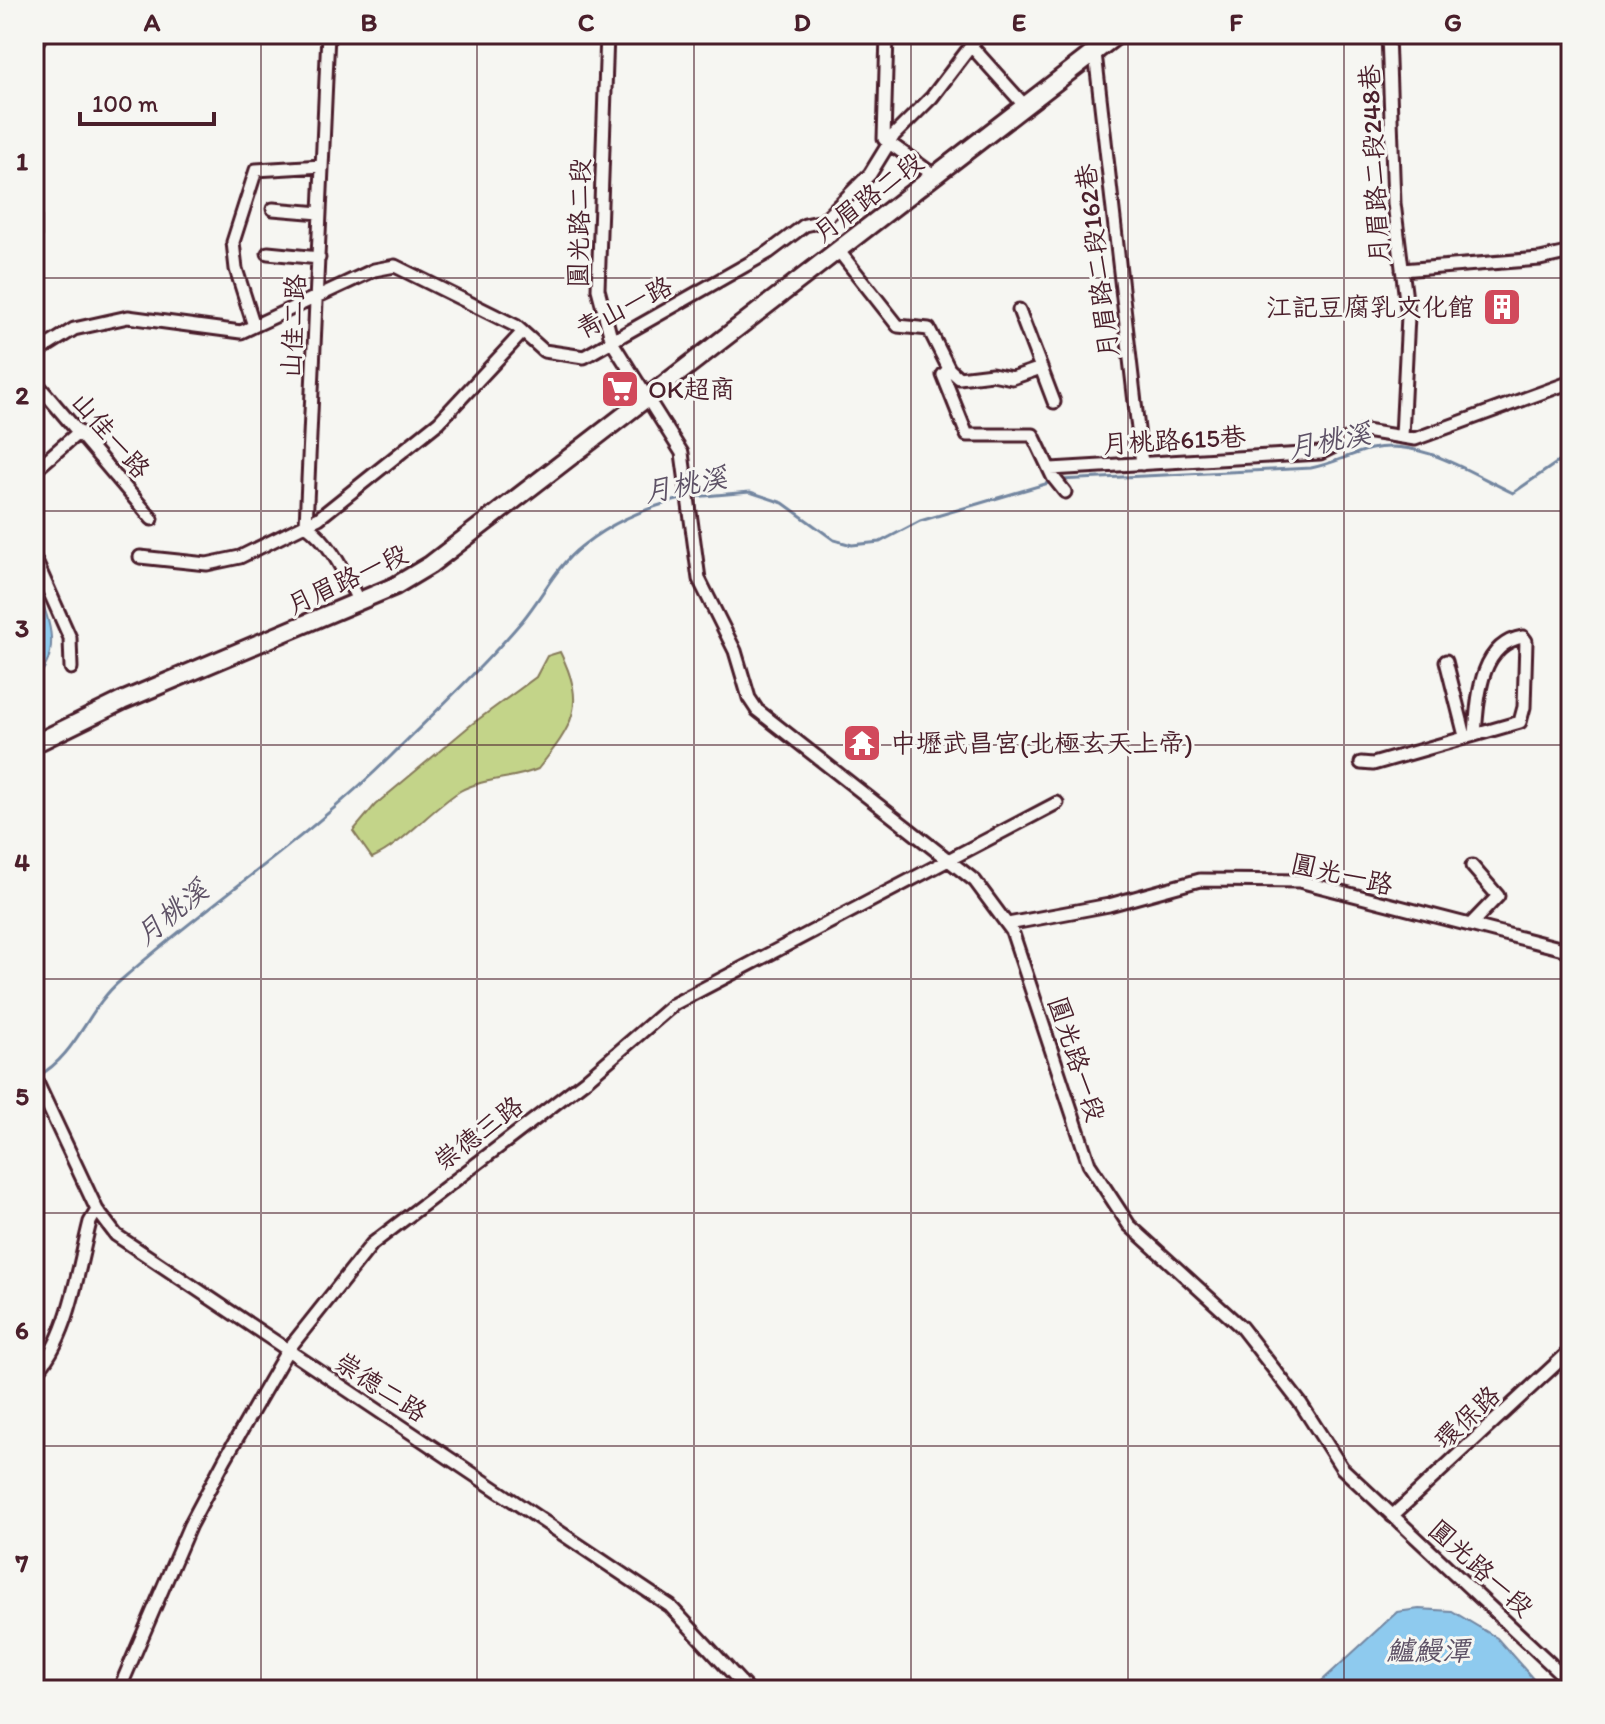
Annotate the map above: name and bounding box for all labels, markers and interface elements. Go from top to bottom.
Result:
text: A [143,6,161,38]
text: B [361,6,378,38]
text: C [578,6,595,38]
text: D [793,6,811,38]
text: E [1012,6,1026,38]
text: F [1229,6,1243,38]
text: G [1444,6,1462,38]
street label: 月眉路二段248巷 [1353,64,1395,264]
scale bar [80,76,214,126]
text: 100 m [92,89,158,118]
text: 1 [16,145,28,177]
street label: 月眉路二段 [806,145,930,249]
street label: 圓光路二段 [562,158,596,288]
street label: 月眉路二段162巷 [1069,162,1125,360]
street label: 青山一路 [570,269,678,345]
street label: 山佳二路 [274,273,312,379]
building icon: 江記豆腐乳文化館 [1481,286,1523,328]
place label: 江記豆腐乳文化館 [1266,291,1474,323]
supermarket icon: OK超商 [599,368,641,410]
place label: OK超商 [648,373,735,405]
text: 2 [15,379,29,411]
street label: 山佳一路 [65,385,157,485]
water label: 月桃溪 [1285,415,1375,465]
street label: 月桃路615巷 [1102,420,1246,460]
water label: 月桃溪 [641,459,731,509]
street label: 月眉路一段 [281,537,413,621]
text: 3 [15,612,29,644]
temple icon: 中壢武昌宮(北極玄天上帝) [841,722,883,764]
place label: 中壢武昌宮(北極玄天上帝) [890,727,1193,759]
text: 4 [14,846,30,878]
street label: 圓光一路 [1288,847,1396,901]
water label: 月桃溪 [128,871,216,952]
street label: 圓光路一段 [1042,992,1112,1126]
text: 5 [15,1080,29,1112]
street label: 崇德三路 [427,1089,529,1177]
text: 6 [15,1314,29,1346]
street label: 崇德二路 [329,1345,433,1429]
street label: 環保路 [1428,1379,1506,1455]
street label: 圓光路一段 [1422,1513,1540,1623]
text: 7 [15,1547,29,1579]
water label: 鱸鰻潭 [1386,1633,1472,1667]

